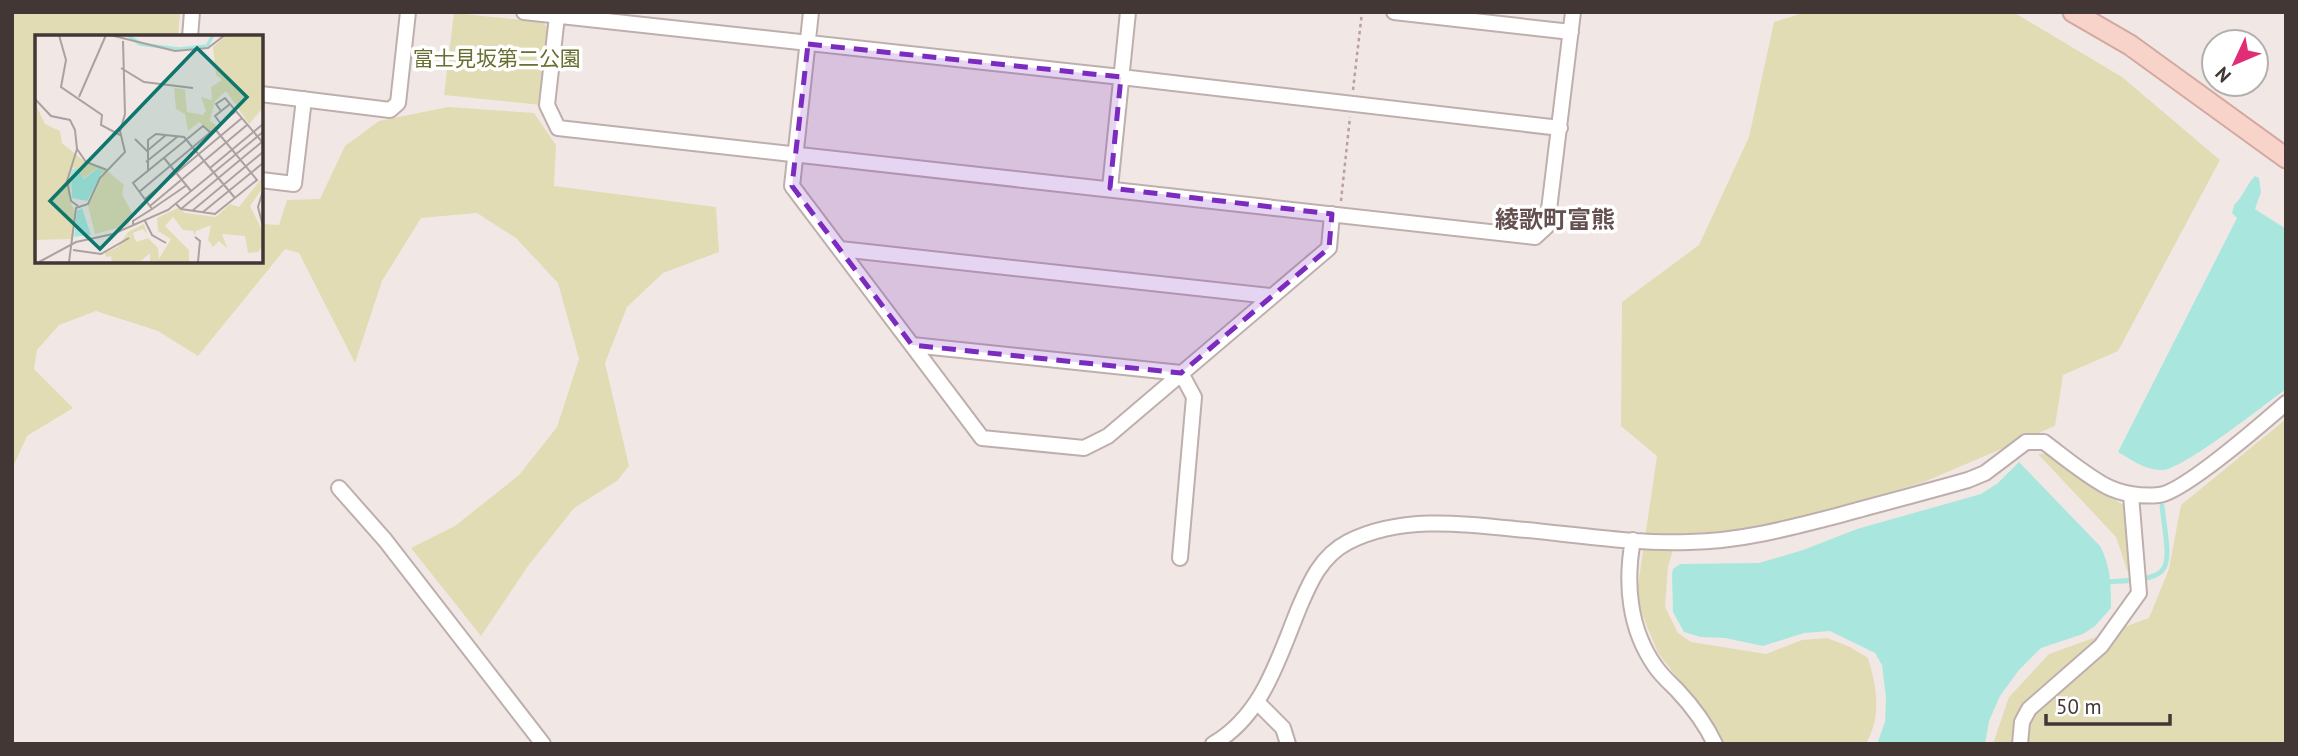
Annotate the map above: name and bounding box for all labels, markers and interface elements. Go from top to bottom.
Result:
north arrow [2200,28,2270,98]
inset map [35,35,262,262]
park label: 富士見坂第二公園 [413,45,581,72]
text: N [2210,62,2236,88]
district label: 綾歌町富熊 [1495,204,1615,235]
scale bar [2046,682,2170,726]
text: 50 m [2056,693,2102,720]

